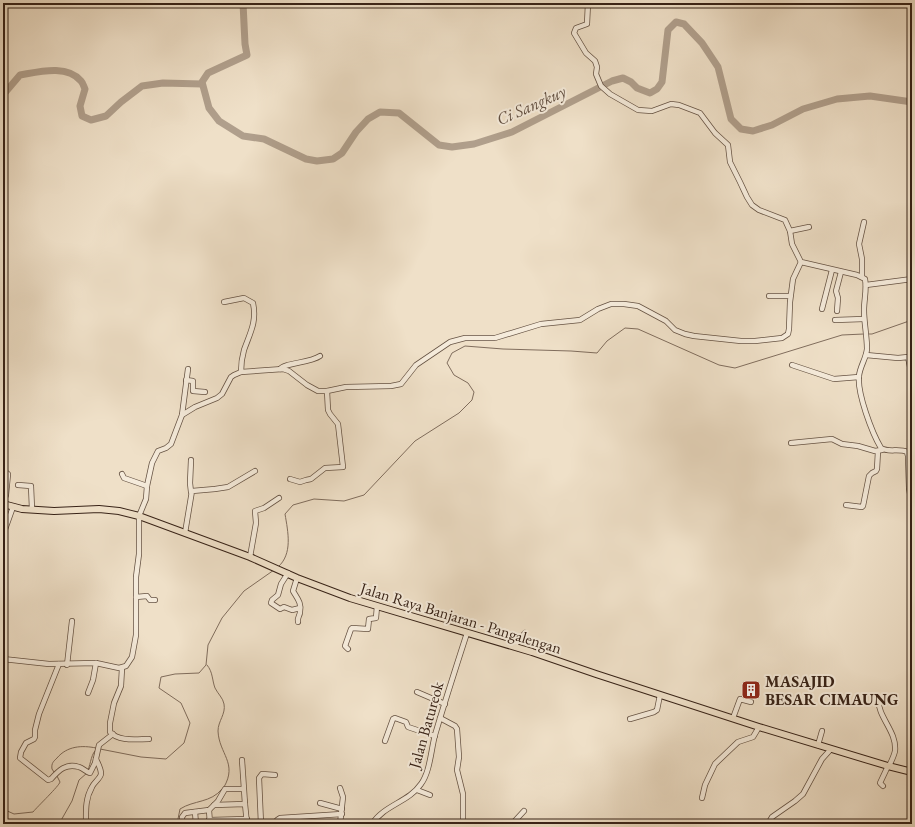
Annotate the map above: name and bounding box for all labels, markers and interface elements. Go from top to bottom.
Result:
water label: Ci Sangkuy [493,80,569,130]
street label: Jalan Raya Banjaran - Pangalengan [356,577,565,659]
place label: MASAJID BESAR CIMAUNG [765,671,899,710]
street label: Jalan Batureok [403,679,449,773]
building icon: MASAJID BESAR CIMAUNG [740,679,762,701]

